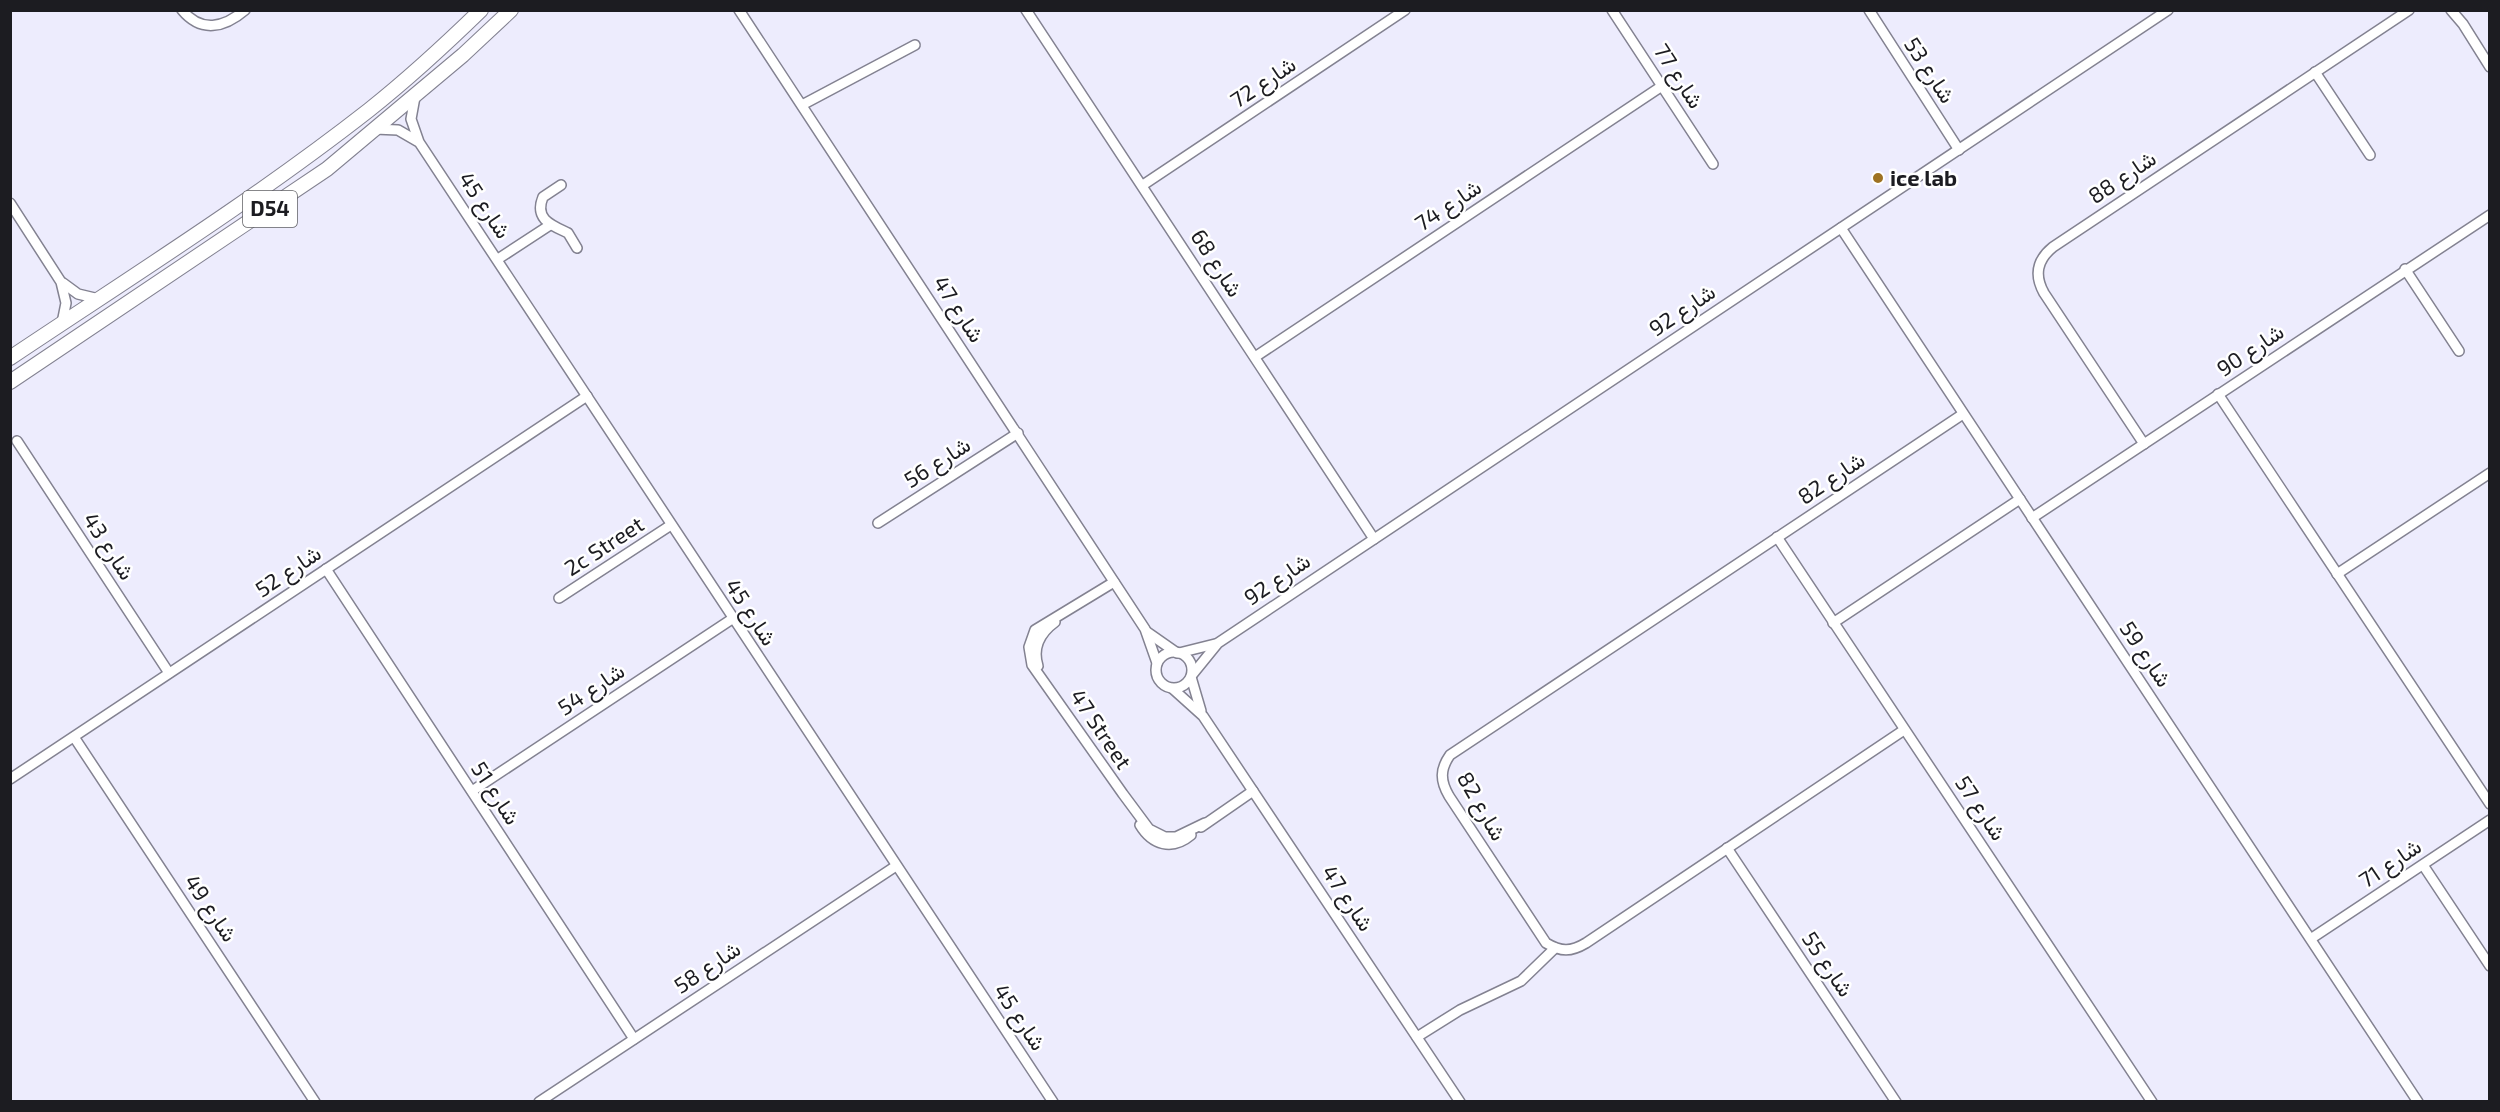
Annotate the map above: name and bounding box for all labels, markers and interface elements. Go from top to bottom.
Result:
street label: شارع 53 [1897,32,1962,109]
street label: شارع 77 [1647,38,1710,114]
street label: شارع 72 [1225,50,1302,115]
street label: شارع 88 [2083,144,2162,211]
place label: ice lab [1890,164,1957,190]
street label: شارع 45 [452,166,517,244]
marker: ice lab [1871,171,1885,185]
street label: شارع 74 [1410,173,1487,238]
road number: D54 [243,191,297,227]
street label: شارع 68 [1184,224,1249,303]
street label: شارع 47 [926,270,991,348]
street label: شارع 92 [1643,278,1721,343]
street label: شارع 90 [2211,317,2289,383]
street label: شارع 56 [899,430,976,495]
street label: شارع 82 [1792,445,1870,511]
street label: شارع 43 [76,507,141,586]
street label: 2c Street [559,510,648,580]
street label: شارع 52 [250,539,327,604]
street label: شارع 92 [1238,547,1316,612]
street label: شارع 45 [718,573,783,651]
street label: شارع 59 [2113,616,2178,693]
street label: شارع 54 [552,657,630,722]
street label: 47 Street [1066,684,1138,773]
street label: شارع 51 [464,756,527,830]
street label: شارع 82 [1450,767,1513,846]
street label: شارع 57 [1948,770,2013,846]
street label: شارع 71 [2353,832,2427,895]
street label: شارع 47 [1315,860,1380,937]
street label: شارع 49 [178,869,244,948]
street label: شارع 55 [1795,926,1860,1003]
street label: شارع 58 [668,935,746,1000]
street label: شارع 45 [987,978,1052,1056]

